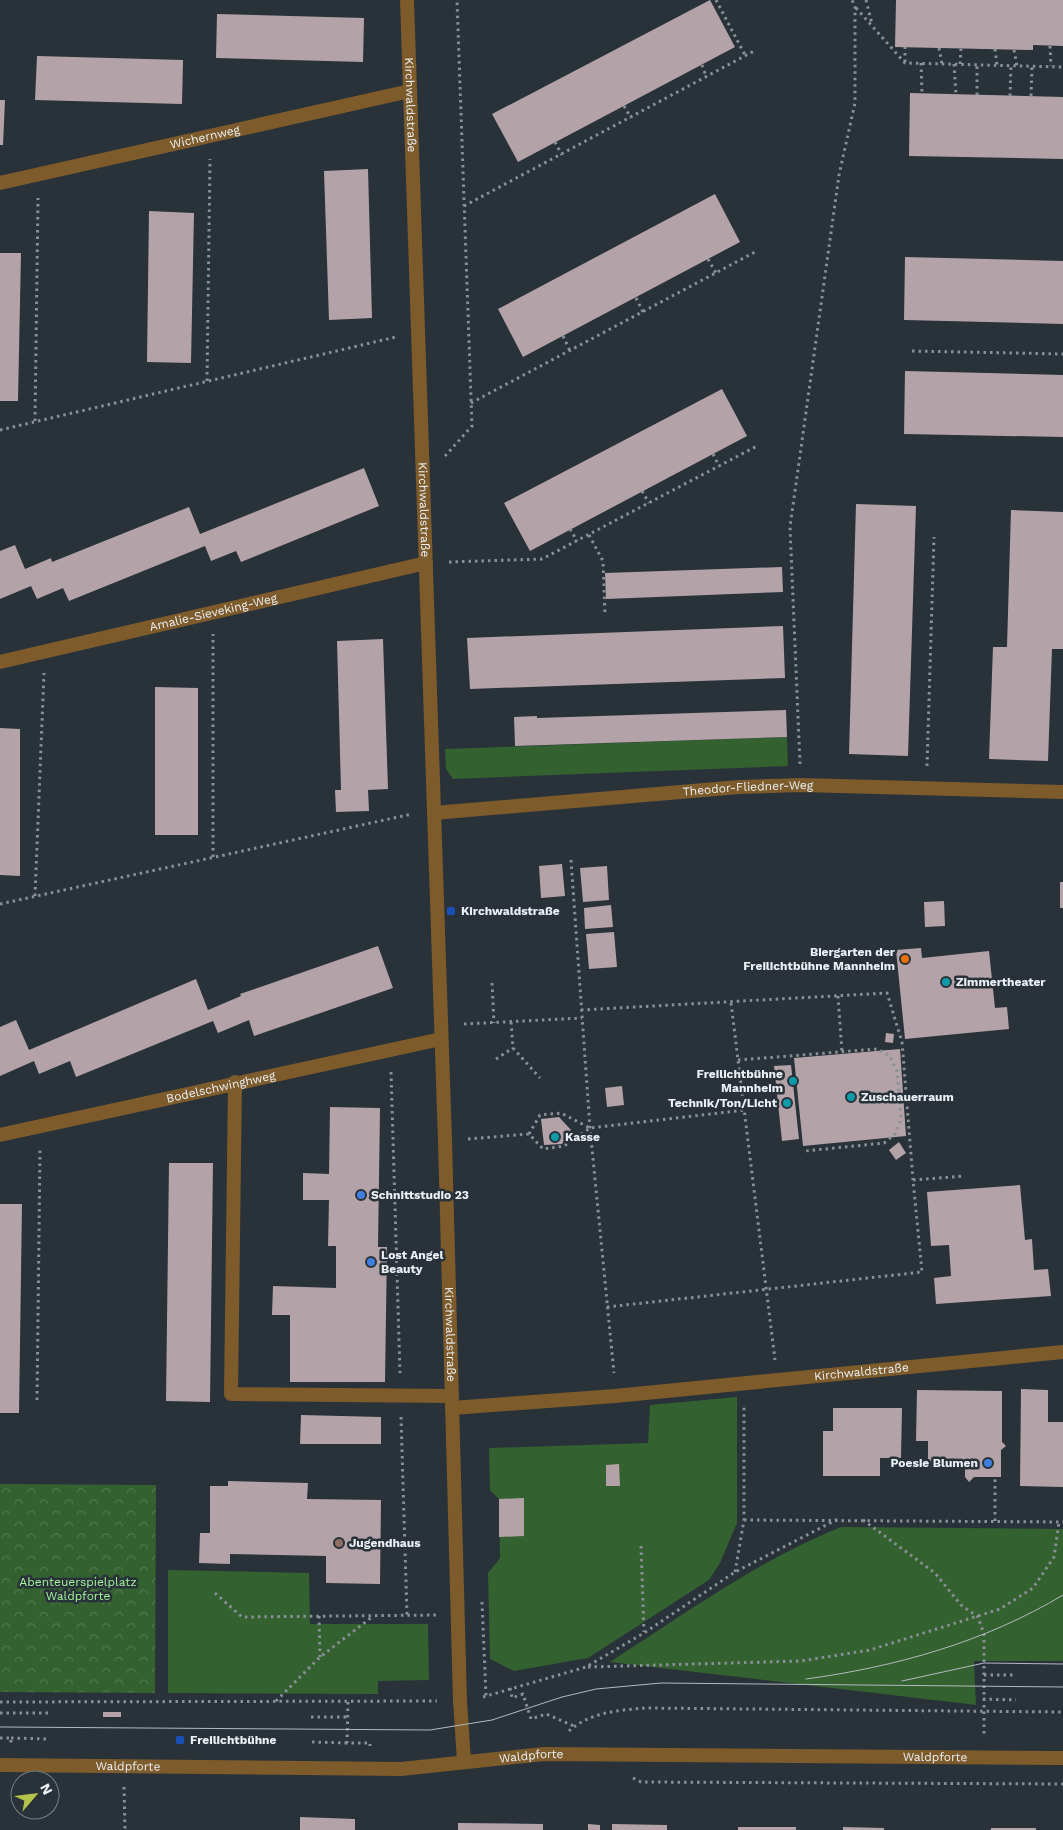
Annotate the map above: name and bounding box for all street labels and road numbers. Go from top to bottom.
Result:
street label: Kirchwaldstraße [402,57,419,153]
street label: Wichernweg [169,122,242,152]
street label: Kirchwaldstraße [415,462,433,558]
street label: Amalie-Sieveking-Weg [148,591,279,634]
street label: Theodor-Fliedner-Weg [682,778,814,799]
street label: Bodelschwinghweg [165,1068,277,1106]
street label: Kirchwaldstraße [442,1287,458,1382]
street label: Kirchwaldstraße [813,1360,909,1383]
street label: Waldpforte [498,1747,564,1766]
street label: Waldpforte [903,1750,968,1764]
street label: Waldpforte [96,1759,161,1774]

